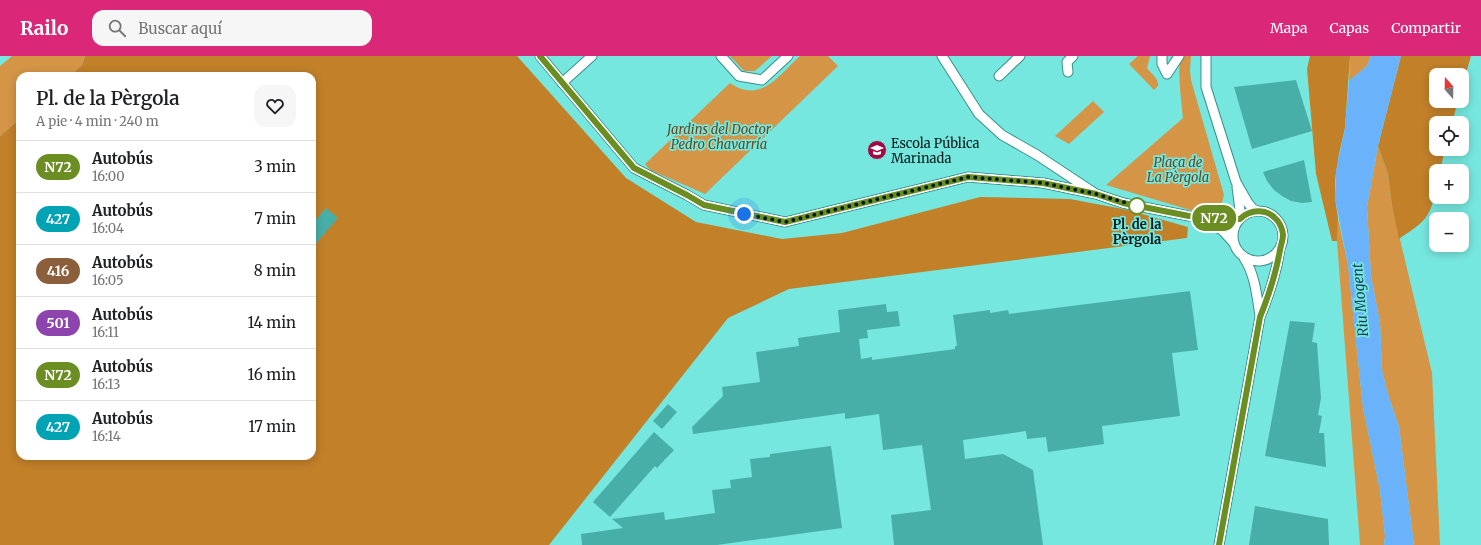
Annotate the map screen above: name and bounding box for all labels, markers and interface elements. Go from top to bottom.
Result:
search box [92,10,372,46]
text: Railo [20,16,68,40]
icon: search [106,17,128,39]
text: Buscar aquí [138,19,222,38]
text: Mapa [1270,19,1307,37]
text: Capas [1329,19,1369,37]
text: Compartir [1391,19,1461,37]
north arrow [1429,68,1469,108]
map controls [1429,68,1469,252]
button: heart [254,85,296,127]
text: Pl. de la Pèrgola [36,86,180,110]
text: A pie · 4 min · 240 m [36,113,159,130]
button: locate [1429,116,1469,156]
park label: Jardins del Doctor Pedro Chavarría [665,121,772,153]
place label: Escola Pública Marinada [891,135,980,167]
school or university icon: Escola Pública Marinada [866,139,888,161]
text: Autobús [92,149,153,168]
park label: Plaça de La Pèrgola [1147,154,1209,186]
text: 3 min [254,157,296,176]
text: N72 [44,158,72,176]
button: + [1429,164,1469,204]
text: 16:00 [92,168,125,185]
marker: Pl. de la Pèrgola [1128,197,1146,215]
text: Autobús [92,201,153,220]
your location [734,204,754,224]
line badge: N72 [1191,205,1237,231]
text: 7 min [254,209,296,228]
text: N72 [1200,209,1228,227]
text: 427 [46,210,70,228]
button: − [1429,212,1469,252]
place label: Pl. de la Pèrgola [1113,216,1161,248]
text: 16:04 [92,220,124,237]
text: Autobús [92,253,153,272]
text: 8 min [254,261,296,280]
text: 416 [47,262,69,280]
water label: Riu Mogent [1348,262,1372,337]
text: 16:05 [92,272,124,289]
text: Autobús [92,305,153,324]
text: 14 min [248,313,296,332]
text: 501 [46,314,70,332]
text: 16:11 [92,324,119,341]
text: Autobús [92,357,153,376]
text: 16 min [248,365,296,384]
text: N72 [44,366,72,384]
text: 16:13 [92,376,120,393]
text: Autobús [92,409,153,428]
text: 17 min [248,417,296,436]
text: 427 [46,418,70,436]
text: 16:14 [92,428,121,445]

